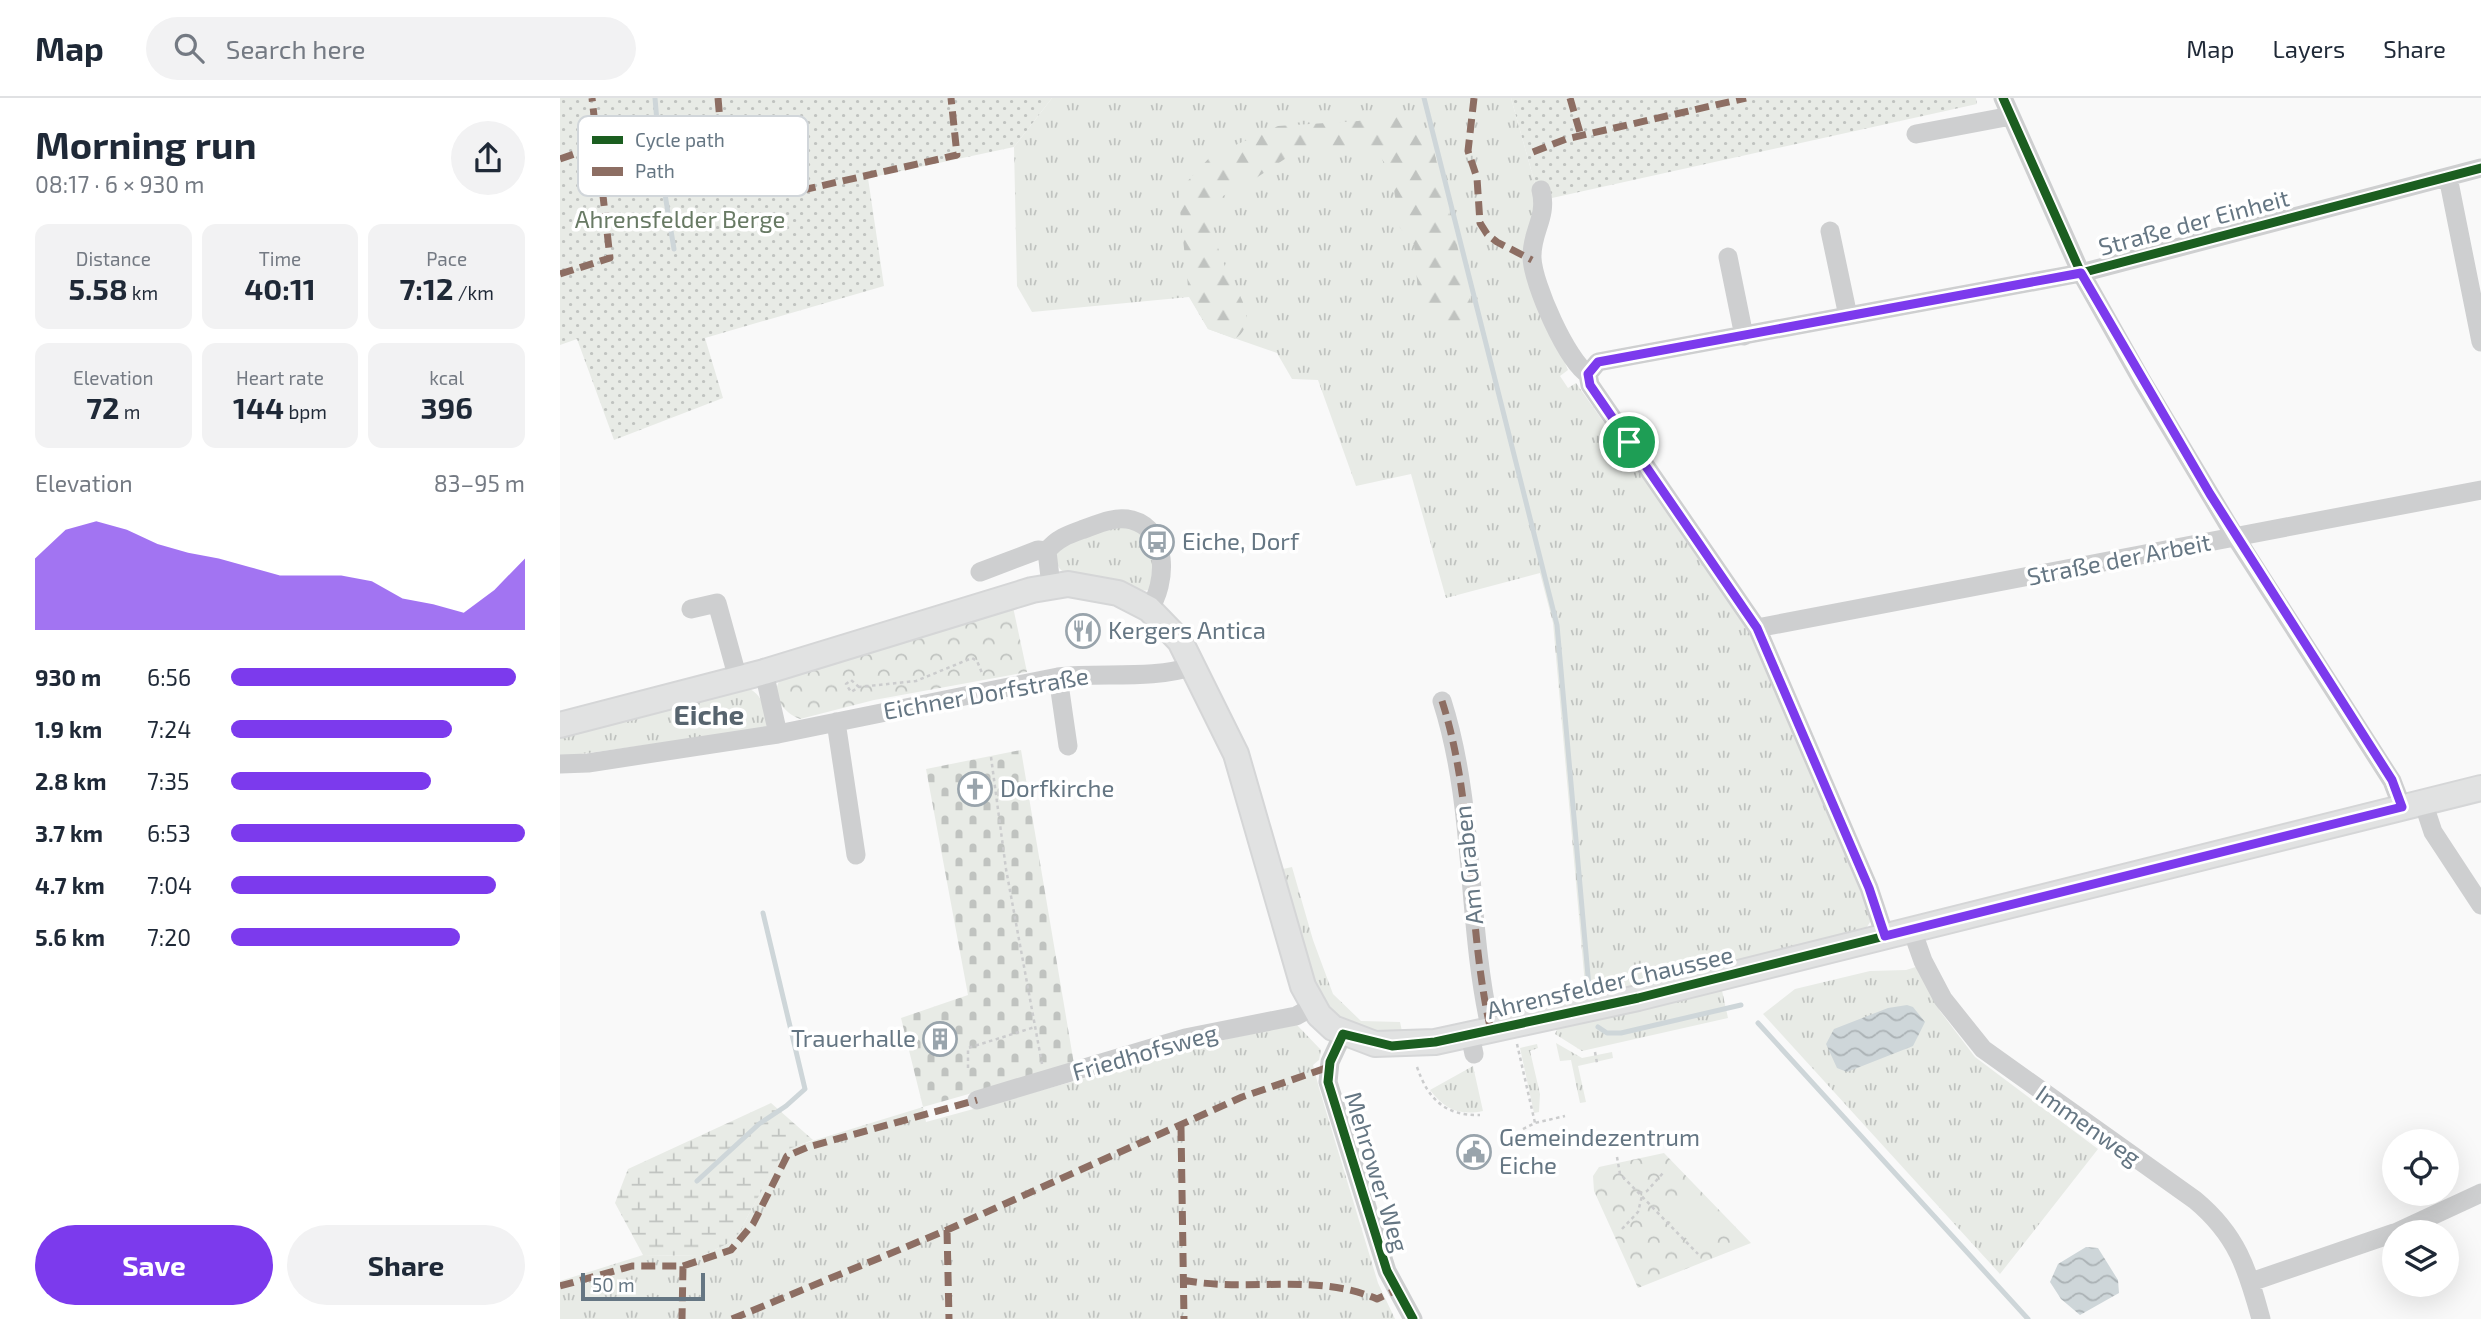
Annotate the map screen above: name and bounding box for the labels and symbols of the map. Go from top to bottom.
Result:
legend [578,116,808,196]
text: Cycle path [635,128,725,151]
text: Path [635,159,675,182]
street label: Straße der Einheit [2095,182,2292,261]
park label: Ahrensfelder Berge [575,204,785,233]
pin [1599,412,1659,472]
bus stop icon: Eiche, Dorf [1138,523,1176,561]
place label: Eiche, Dorf [1182,526,1300,555]
street label: Straße der Arbeit [2024,527,2213,591]
restaurant icon: Kergers Antica [1064,612,1102,650]
place label: Kergers Antica [1108,615,1266,644]
street label: Eichner Dorfstraße [881,660,1091,725]
district label: Eiche [674,697,744,731]
church icon: Dorfkirche [956,770,994,808]
place label: Dorfkirche [1000,773,1114,802]
street label: Am Graben [1447,804,1488,926]
street label: Ahrensfelder Chaussee [1484,939,1736,1024]
street label: Friedhofsweg [1069,1017,1220,1086]
building icon: Trauerhalle [921,1020,959,1058]
place label: Trauerhalle [791,1023,916,1052]
street label: Immenweg [2031,1078,2147,1171]
street label: Mehrower Weg [1339,1088,1416,1255]
place label: Gemeindezentrum Eiche [1499,1122,1700,1179]
public building icon: Gemeindezentrum Eiche [1455,1133,1493,1171]
scale bar [581,1270,705,1302]

